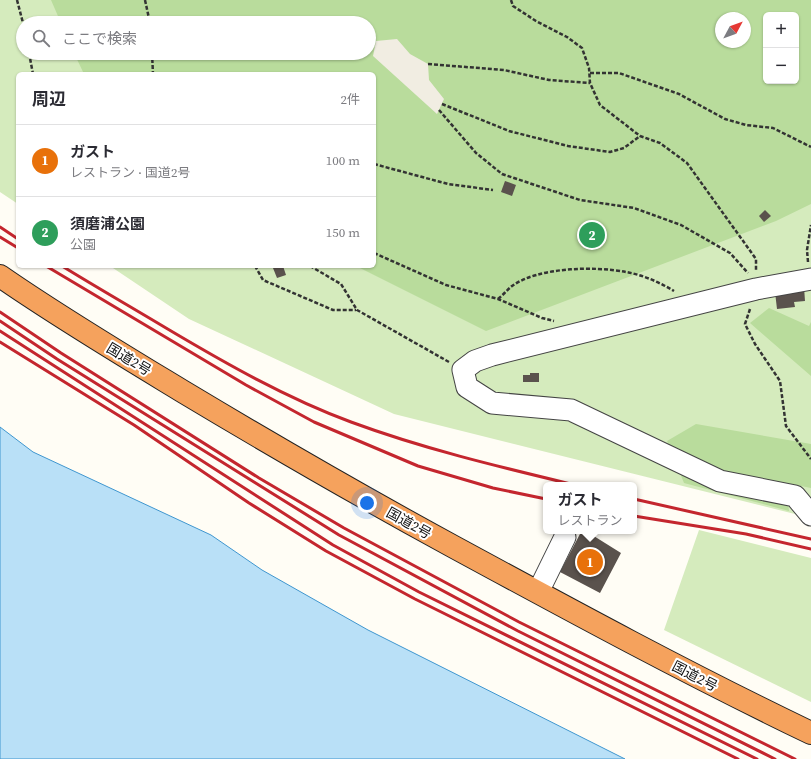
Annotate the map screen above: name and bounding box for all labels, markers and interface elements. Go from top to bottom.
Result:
north arrow [715,12,751,48]
map controls [763,12,799,84]
button: + [763,12,799,48]
search box [16,16,376,60]
icon: search [30,27,52,49]
text: ここで検索 [62,28,137,49]
button: − [763,48,799,84]
text: 周辺 [32,87,66,111]
text: 2件 [340,91,360,108]
text: ガスト [70,141,115,162]
text: 1 [41,152,49,169]
text: 100 m [326,152,360,169]
text: レストラン · 国道2号 [70,164,190,181]
text: 須磨浦公園 [70,213,145,234]
pin: 2 [579,220,605,250]
text: 2 [41,224,49,241]
text: 150 m [326,224,360,241]
text: 公園 [70,236,96,253]
street label: 国道2号 [103,338,155,380]
popup [543,482,637,534]
text: ガスト [557,489,603,510]
your location [357,493,377,513]
street label: 国道2号 [383,502,435,544]
text: レストラン [557,512,623,529]
pin: 1 [577,547,603,577]
street label: 国道2号 [669,656,721,696]

